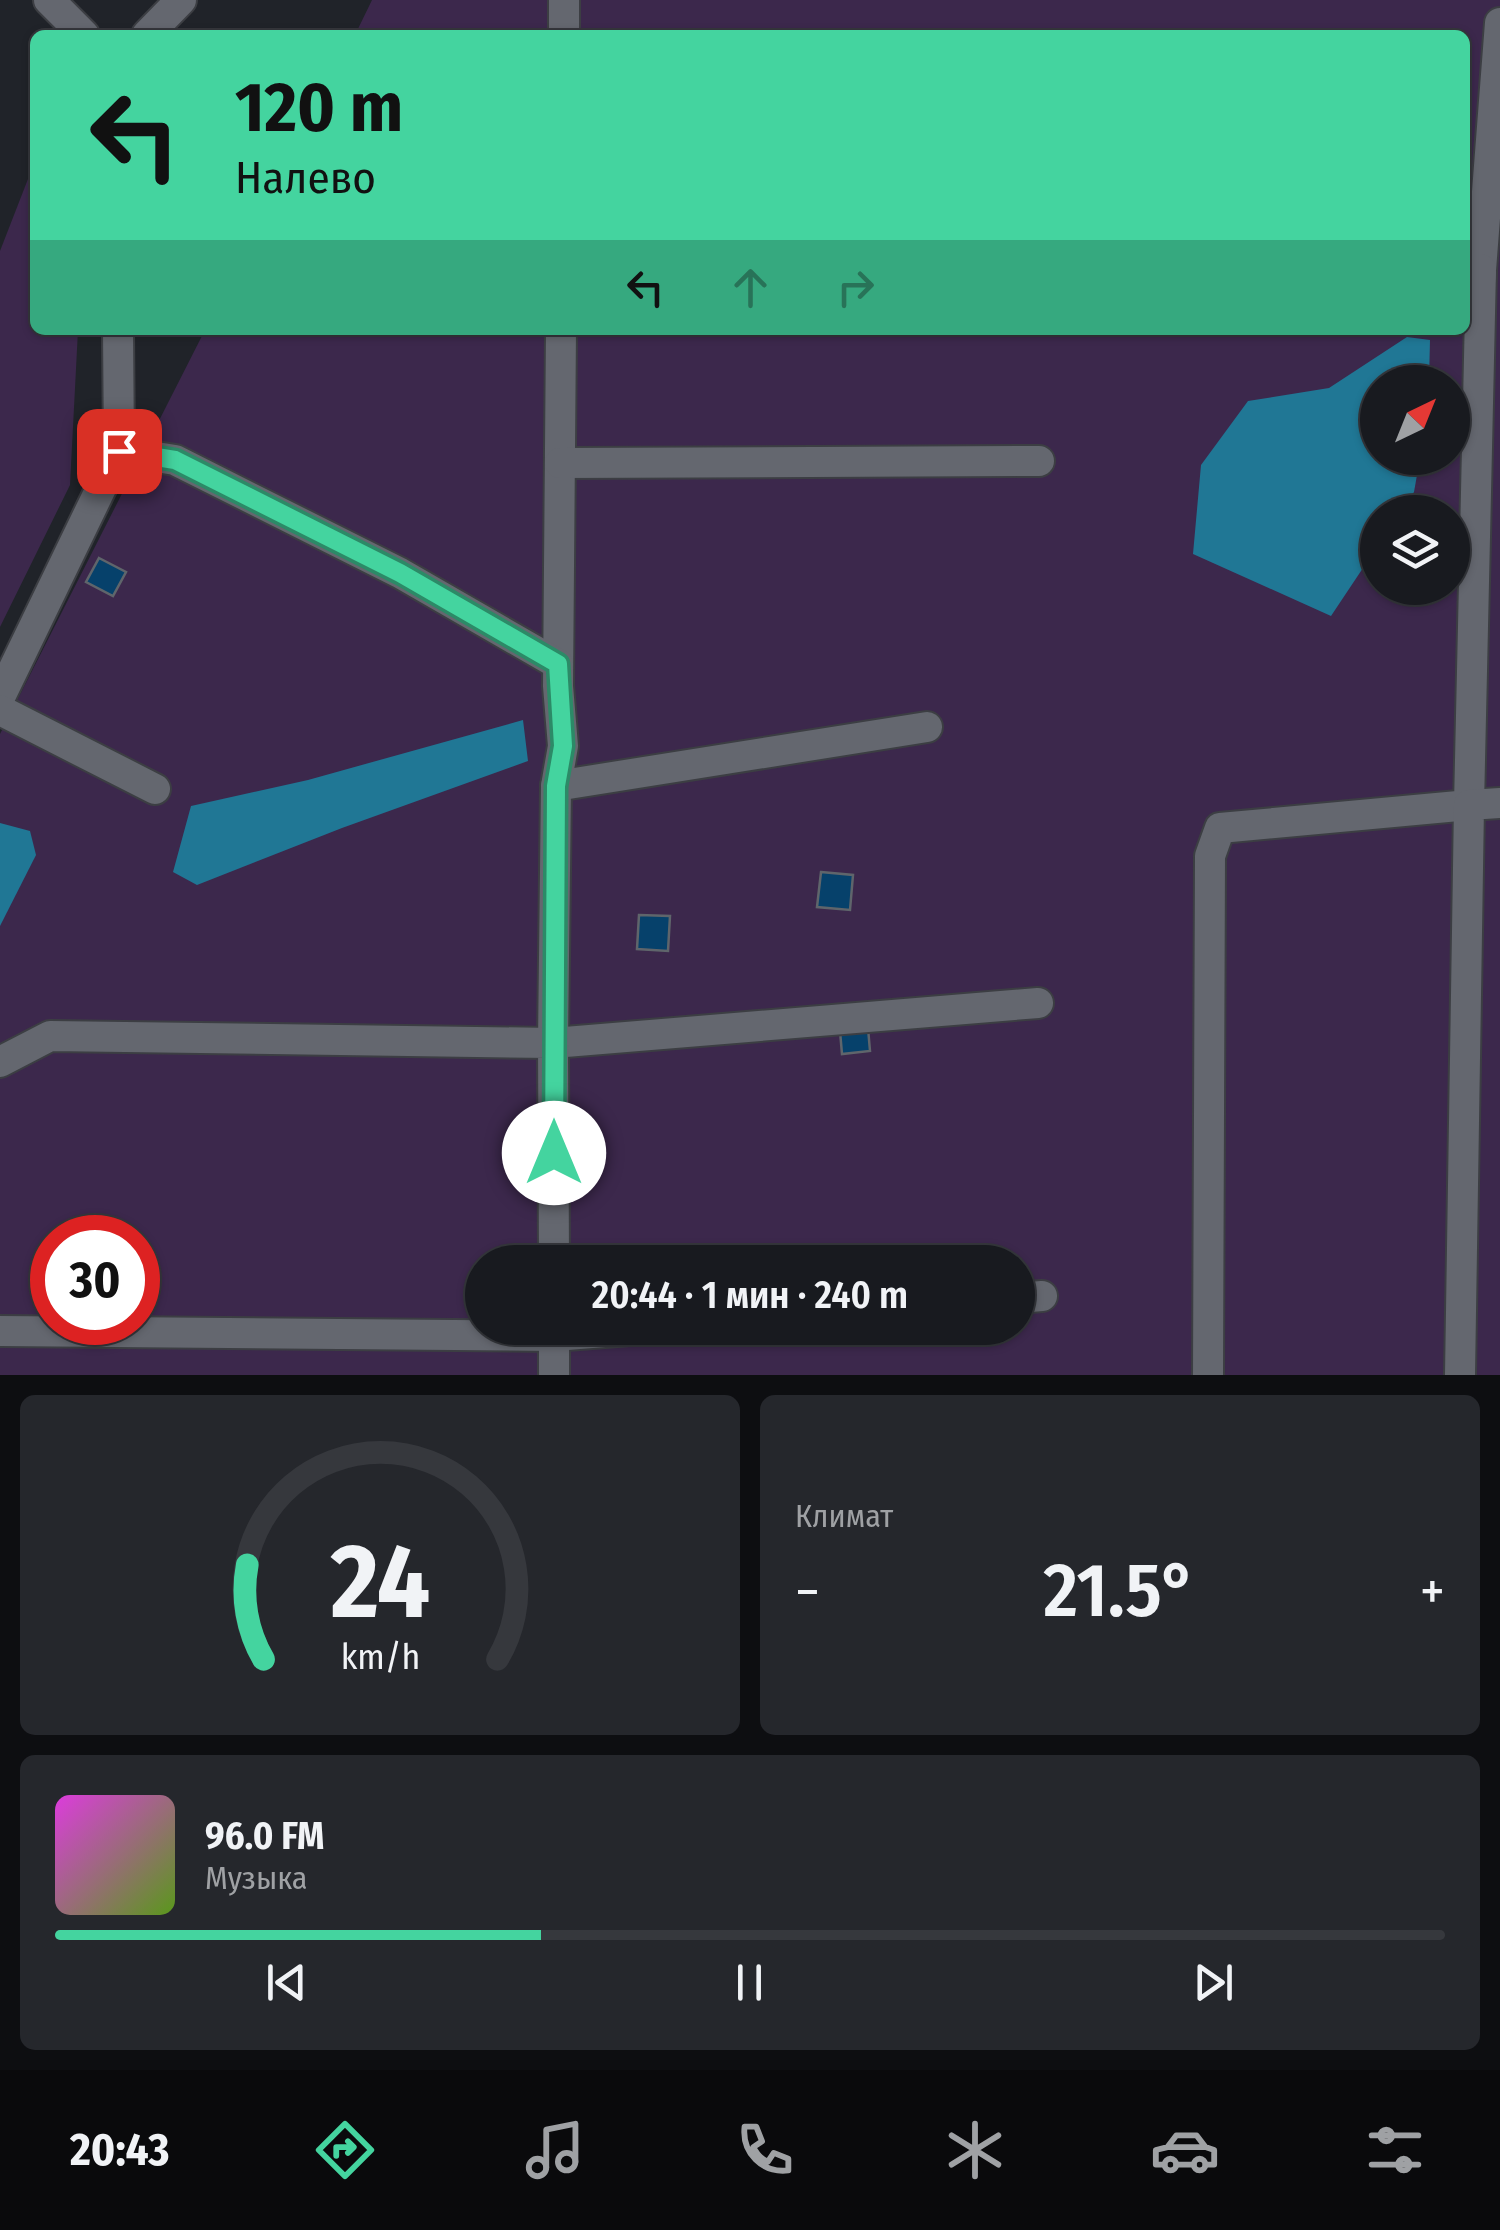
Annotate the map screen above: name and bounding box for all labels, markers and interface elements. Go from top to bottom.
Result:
text: 120 m [235,66,403,150]
icon: left [70,70,200,200]
text: Налево [235,151,376,205]
icon: left [618,260,673,315]
icon: ahead [723,260,778,315]
icon: right [828,260,883,315]
north arrow [1360,365,1470,475]
map controls [1360,365,1470,605]
pin [77,409,162,494]
icon: arrive [92,424,147,479]
button: layers [1360,495,1470,605]
position arrow [502,1101,606,1205]
speed limit sign: 30 [30,1215,160,1345]
text: 20:44 · 1 мин · 240 m [592,1272,908,1318]
text: Климат [795,1497,893,1535]
text: 24 [329,1520,430,1645]
text: 21.5° [1044,1546,1196,1636]
text: − [795,1559,820,1625]
text: + [1420,1559,1445,1625]
text: km/h [340,1636,420,1678]
text: 96.0 FM [205,1813,324,1859]
text: Музыка [205,1859,308,1897]
icon: previous [259,1955,314,2010]
icon: pause [722,1955,777,2010]
icon: next [1186,1955,1241,2010]
icon: directions [310,2115,380,2185]
icon: music [520,2115,590,2185]
icon: phone [730,2115,800,2185]
icon: climate [940,2115,1010,2185]
icon: car [1150,2115,1220,2185]
icon: filters [1360,2115,1430,2185]
text: 20:43 [70,2123,169,2177]

